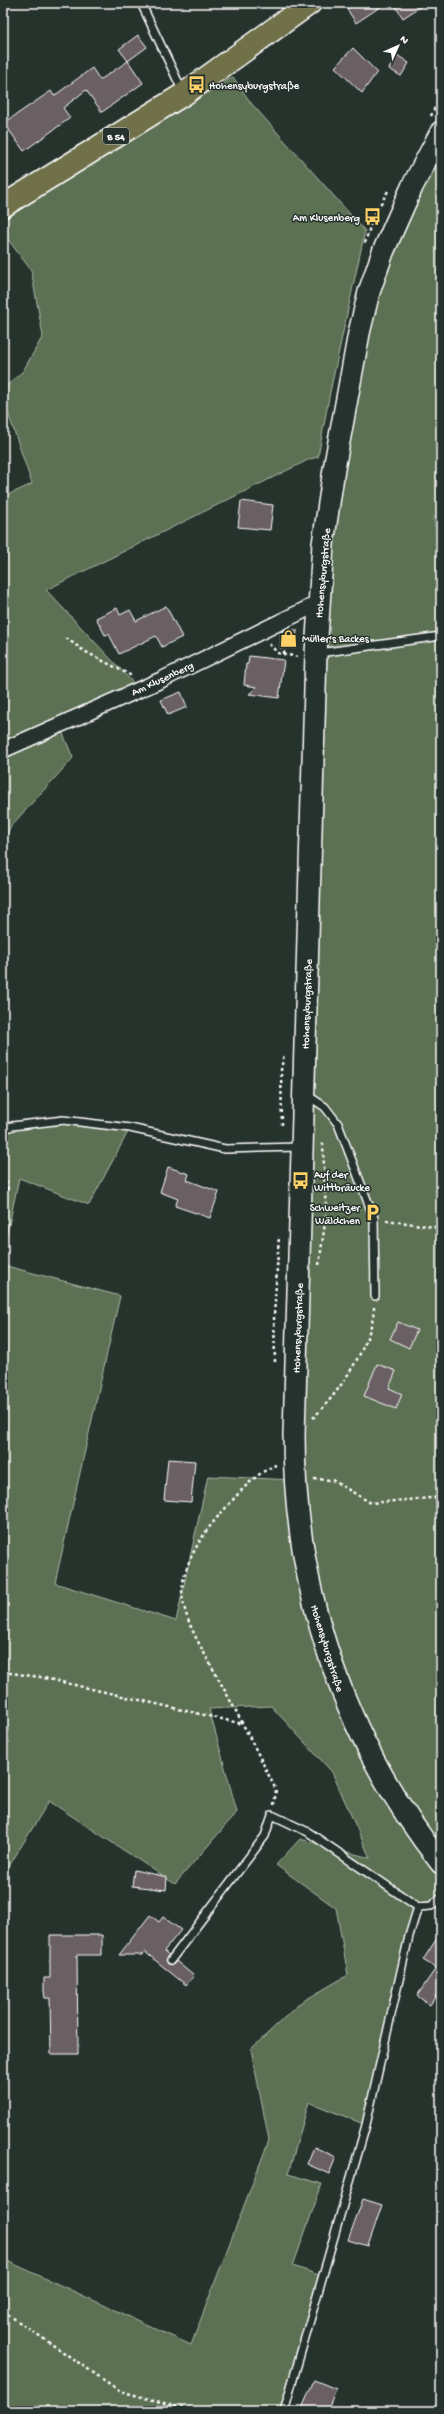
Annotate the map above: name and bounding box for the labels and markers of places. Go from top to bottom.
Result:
bus stop icon: Hohensyburgstraße [186,75,206,95]
place label: Hohensyburgstraße [209,81,300,93]
bus stop icon: Am Klusenberg [363,207,383,227]
place label: Am Klusenberg [293,213,360,225]
shop icon: Müller's Backes [279,628,299,648]
place label: Müller's Backes [302,634,370,646]
place label: Auf der Wittbräucke [314,1169,370,1195]
bus stop icon: Auf der Wittbräucke [291,1170,311,1190]
place label: Schweitzer Wäldchen [310,1203,361,1228]
parking icon: Schweitzer Wäldchen [363,1203,383,1223]

